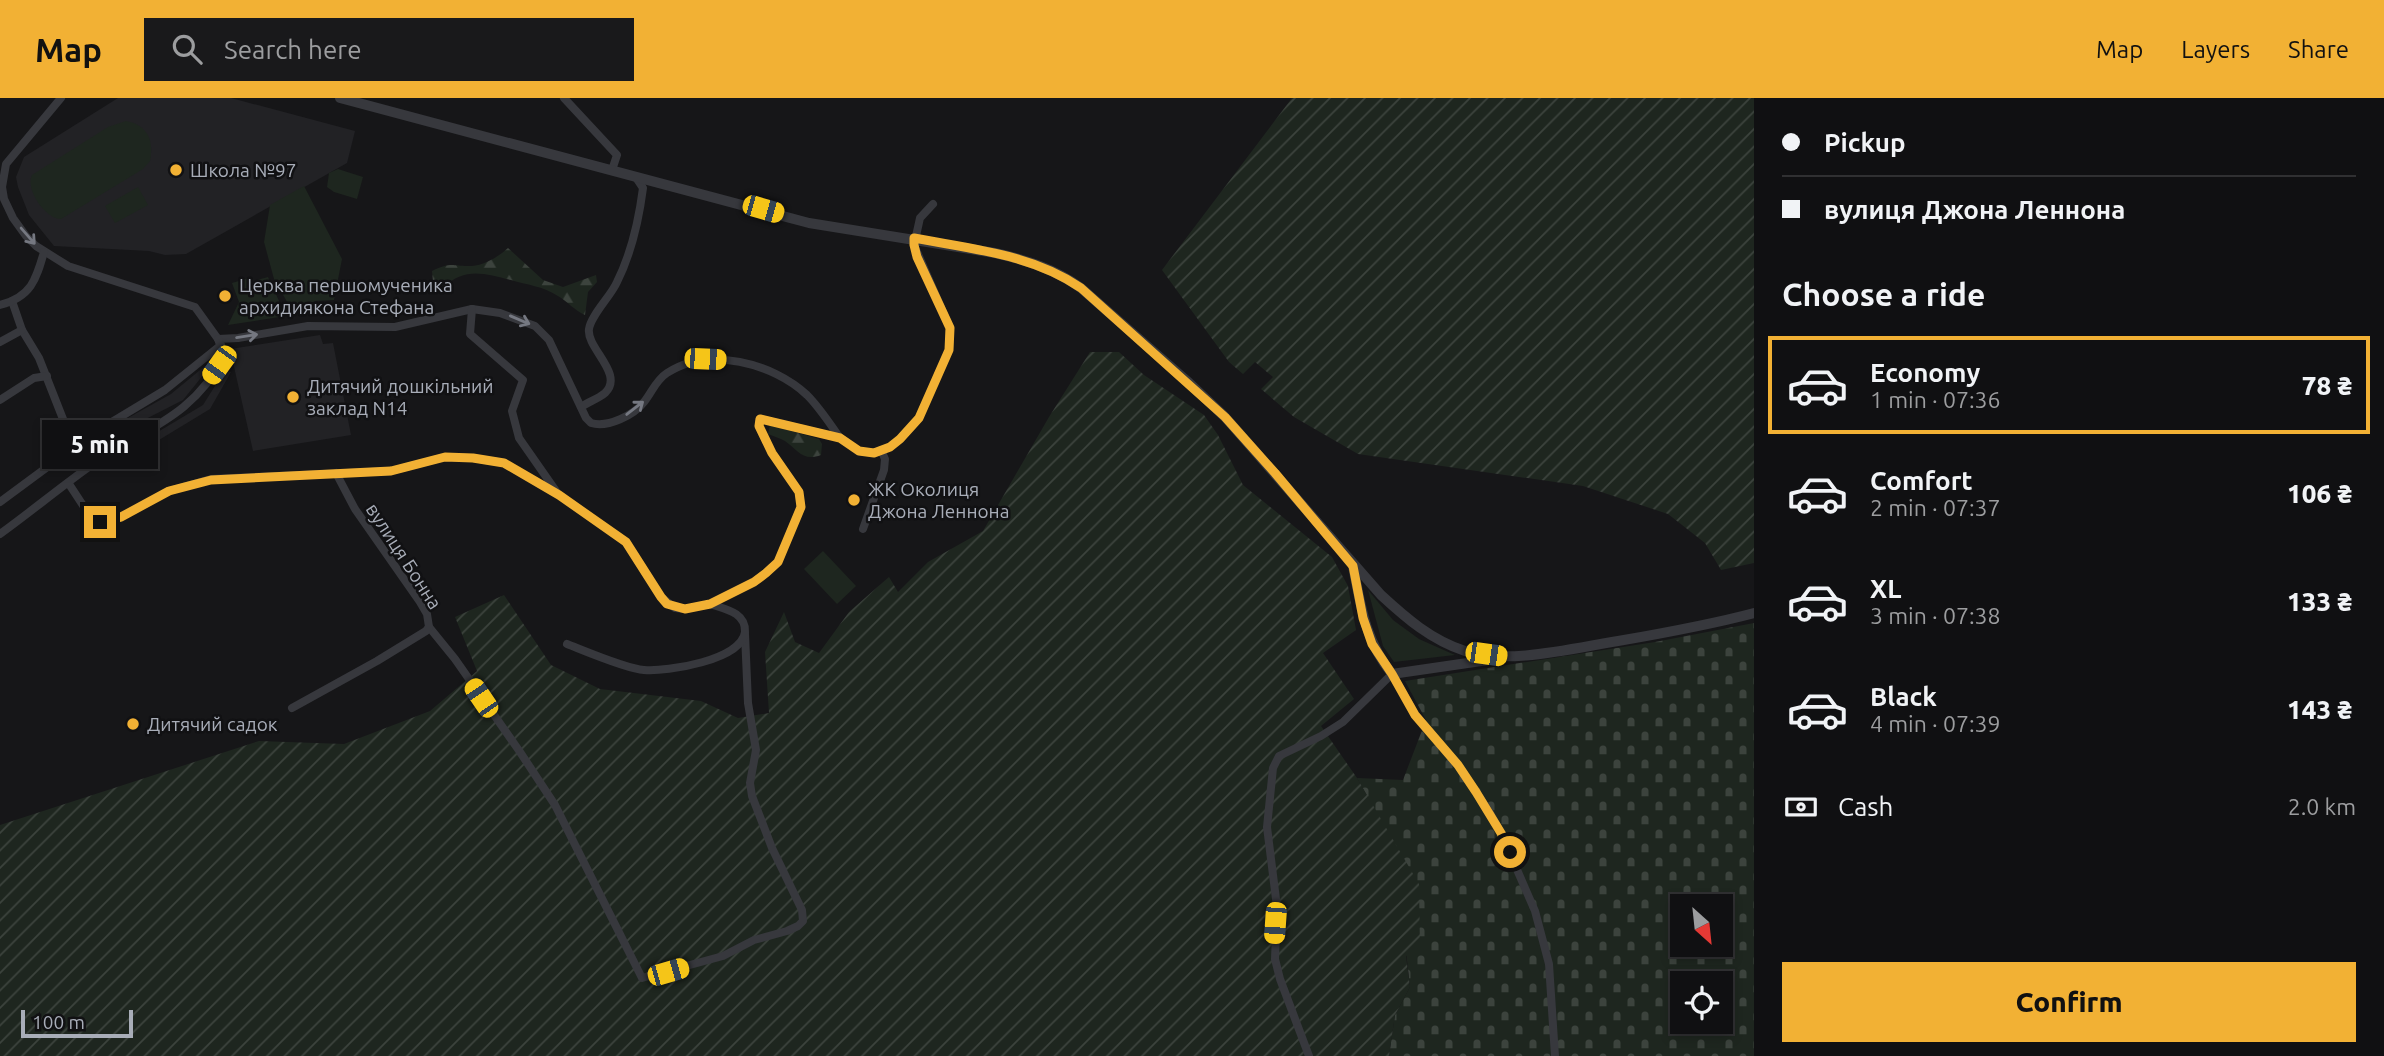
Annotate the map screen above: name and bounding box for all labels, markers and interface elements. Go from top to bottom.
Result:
search box [144,18,634,81]
icon: search [168,30,206,68]
text: Map [35,31,102,68]
text: Search here [224,35,362,64]
text: Map [2096,36,2143,63]
text: Layers [2181,36,2250,63]
text: Share [2288,36,2349,63]
text: Pickup [1824,128,1906,157]
place label: Школа №97 [190,159,297,181]
marker: Школа №97 [168,162,184,178]
car [740,193,787,225]
text: вулиця Джона Леннона [1824,195,2125,224]
one-way arrow [20,227,36,245]
place label: Церква першомученика архидиякона Стефана [239,274,453,318]
text: Choose a ride [1782,276,1985,312]
marker: Церква першомученика архидиякона Стефана [217,288,233,304]
one-way arrow [509,314,530,327]
one-way arrow [235,330,258,343]
car [199,342,240,388]
car [684,348,727,370]
icon: car [1786,354,1849,417]
text: Economy [1870,358,1980,387]
text: 78 ₴ [2302,371,2352,400]
place label: Дитячий дошкільний заклад N14 [307,375,494,419]
text: 1 min · 07:36 [1870,387,2001,412]
marker: Дитячий дошкільний заклад N14 [285,389,301,405]
one-way arrow [626,401,644,416]
callout: 5 min [42,420,158,470]
text: 5 min [71,432,129,457]
icon: car [1786,462,1849,525]
text: Comfort [1870,466,1973,495]
place label: ЖК Околиця Джона Леннона [868,478,1009,522]
text: 106 ₴ [2287,479,2352,508]
marker: ЖК Околиця Джона Леннона [846,492,862,508]
text: 2 min · 07:37 [1870,495,2001,520]
street label: вулиця Бонна [362,499,446,613]
route end [84,506,116,538]
icon: car [1786,570,1849,633]
text: XL [1870,574,1901,603]
text: 133 ₴ [2287,587,2352,616]
text: 3 min · 07:38 [1870,603,2001,628]
car [1464,641,1509,667]
car [461,675,502,721]
icon: car [1786,678,1849,741]
text: Black [1870,682,1937,711]
text: 143 ₴ [2287,695,2352,724]
text: 4 min · 07:39 [1870,711,2001,736]
place label: Дитячий садок [147,713,278,735]
marker: Дитячий садок [125,716,141,732]
icon: cash [1782,788,1820,826]
text: Cash [1838,792,1893,821]
text: 2.0 km [2288,794,2356,819]
route start [1494,836,1526,868]
north arrow [1670,894,1732,957]
map controls [1670,894,1733,1034]
car [1264,901,1287,945]
car [645,956,692,988]
button: Confirm [1782,962,2356,1042]
button: locate [1670,971,1733,1034]
scale bar [21,1007,133,1039]
text: 100 m [32,1011,85,1033]

